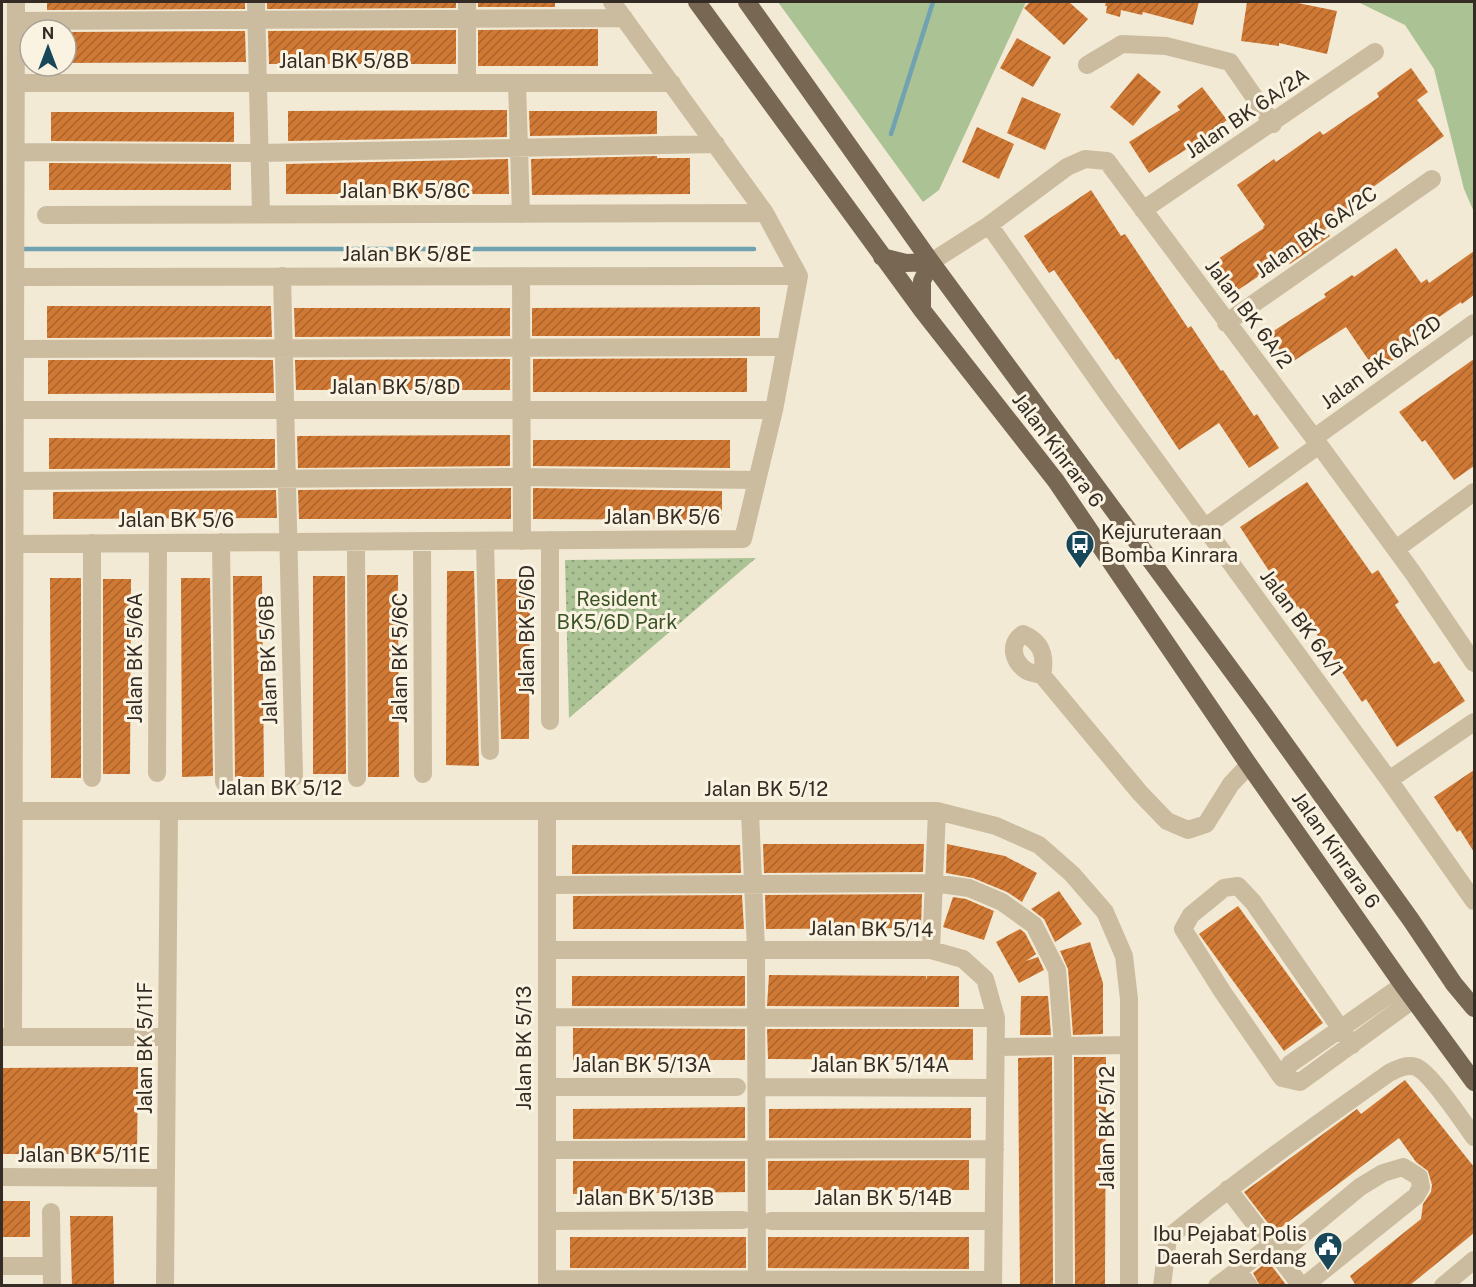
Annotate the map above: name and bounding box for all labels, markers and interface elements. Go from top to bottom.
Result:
north arrow [18,18,78,78]
text: N [42,24,54,43]
street label: Jalan BK 5/8B [279,49,409,73]
street label: Jalan BK 6A/2A [1181,63,1313,163]
street label: Jalan BK 5/8C [340,179,470,203]
street label: Jalan BK 6A/2C [1250,181,1382,283]
street label: Jalan BK 5/8E [342,242,472,266]
street label: Jalan BK 6A/2 [1200,255,1298,373]
street label: Jalan BK 6A/2D [1316,310,1446,414]
street label: Jalan BK 5/8D [330,375,460,399]
street label: Jalan Kinrara 6 [1007,388,1109,512]
street label: Jalan BK 5/6 [604,505,720,529]
street label: Jalan BK 5/6 [118,508,234,532]
place label: Kejuruteraan Bomba Kinrara [1101,520,1238,567]
bus stop icon: Kejuruteraan Bomba Kinrara [1064,528,1096,570]
street label: Jalan BK 5/6D [515,565,539,695]
street label: Jalan BK 6A/1 [1255,565,1349,681]
park label: Resident BK5/6D Park [557,587,677,634]
street label: Jalan BK 5/6A [123,593,147,723]
street label: Jalan BK 5/6C [388,593,412,723]
street label: Jalan BK 5/6B [254,595,282,725]
street label: Jalan BK 5/12 [218,776,342,800]
street label: Jalan BK 5/12 [704,777,828,801]
street label: Jalan Kinrara 6 [1287,787,1385,913]
street label: Jalan BK 5/14 [808,916,934,942]
street label: Jalan BK 5/11F [133,982,157,1114]
street label: Jalan BK 5/13 [512,986,536,1110]
street label: Jalan BK 5/13A [572,1053,712,1077]
street label: Jalan BK 5/14A [810,1053,950,1077]
street label: Jalan BK 5/12 [1095,1066,1119,1190]
street label: Jalan BK 5/11E [18,1143,150,1167]
street label: Jalan BK 5/13B [576,1186,714,1210]
street label: Jalan BK 5/14B [814,1186,952,1210]
place label: Ibu Pejabat Polis Daerah Serdang [1153,1222,1307,1269]
public building icon: Ibu Pejabat Polis Daerah Serdang [1312,1230,1344,1272]

